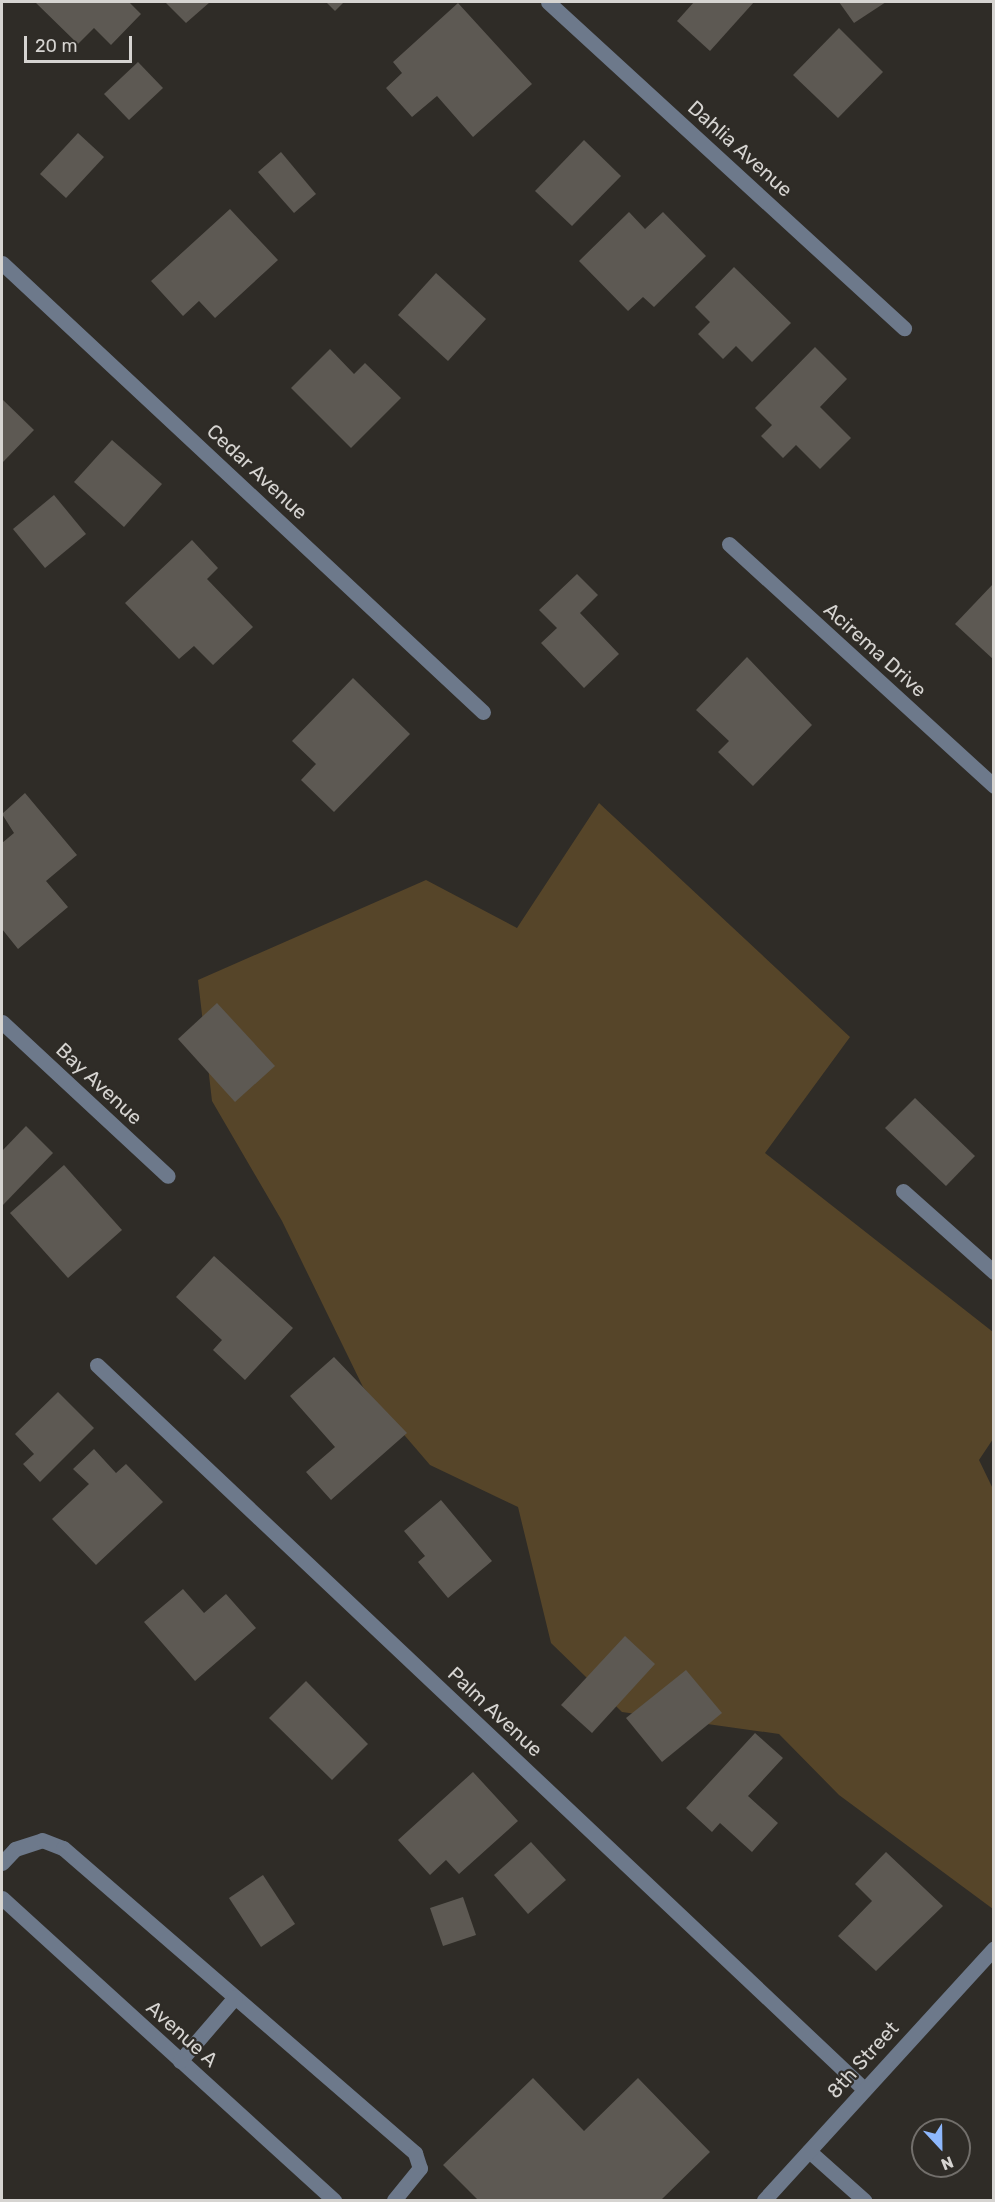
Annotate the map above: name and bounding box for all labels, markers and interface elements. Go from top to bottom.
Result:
scale bar [27,24,135,62]
text: 20 m [35,35,77,57]
street label: Dahlia Avenue [683,96,797,202]
street label: Cedar Avenue [201,419,313,525]
street label: Acirema Drive [819,598,931,702]
street label: Bay Avenue [51,1038,147,1130]
street label: Palm Avenue [442,1662,548,1762]
street label: Avenue A [141,1996,223,2072]
street label: 8th Street [822,2017,904,2103]
north arrow [911,2118,971,2178]
text: N [938,2152,956,2174]

